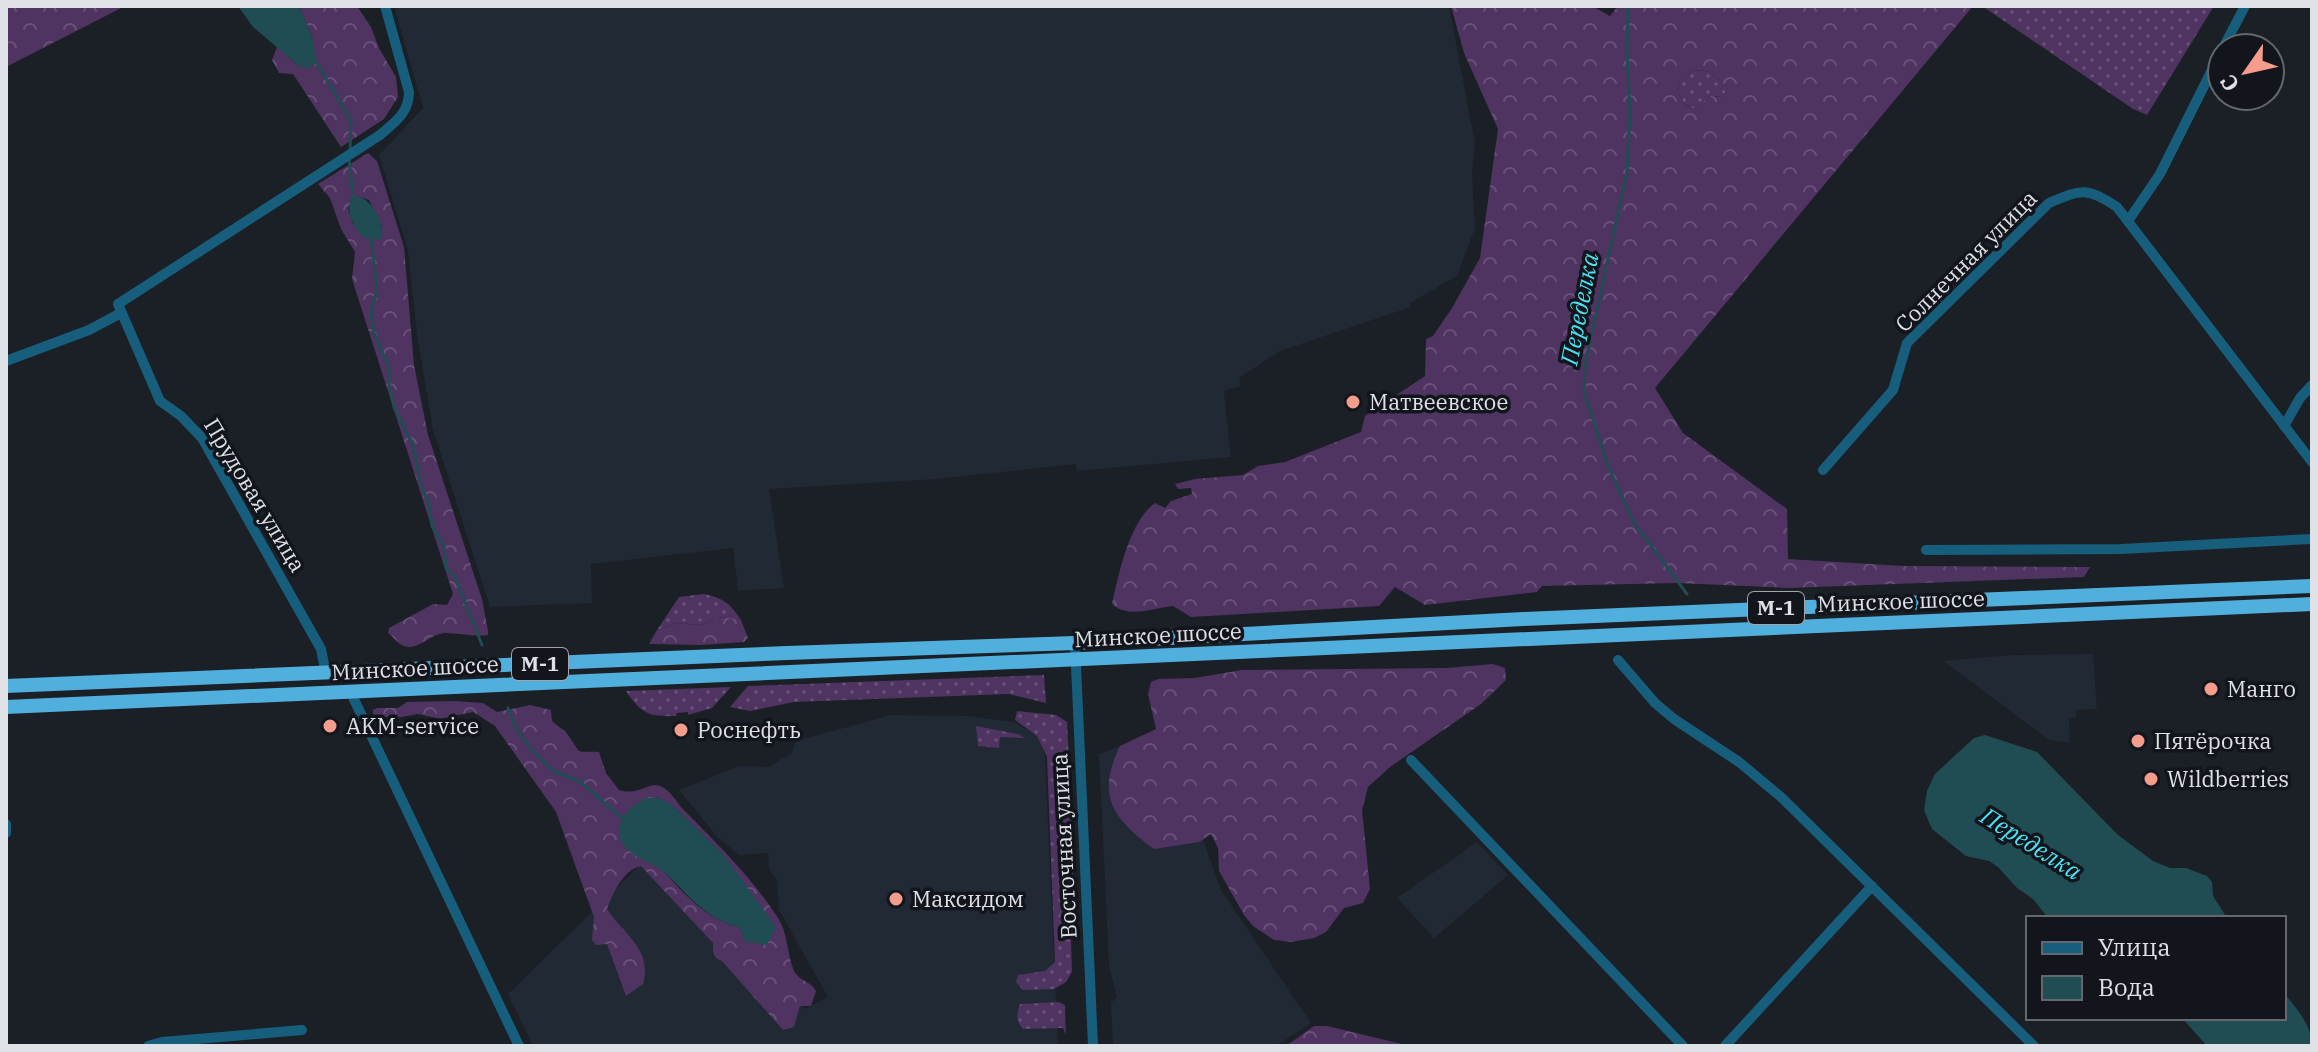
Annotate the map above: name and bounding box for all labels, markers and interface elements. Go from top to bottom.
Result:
north arrow [2206,32,2286,112]
text: С [2213,69,2245,98]
street label: Солнечная улица [1889,184,2043,338]
water label: Переделка [1552,250,1606,369]
place label: Матвеевское [1369,387,1508,416]
marker: Матвеевское [1344,393,1362,411]
street label: Прудовая улица [198,412,313,577]
street label: Минское шоссе [1817,583,1985,618]
road number: М-1 [1748,592,1804,624]
street label: Минское шоссе [1074,616,1242,653]
road number: М-1 [512,648,568,680]
street label: Минское шоссе [331,649,499,686]
place label: Манго [2227,674,2296,703]
marker: Манго [2202,680,2220,698]
place label: AKM-service [346,711,479,740]
place label: Роснефть [697,715,801,744]
marker: AKM-service [321,717,339,735]
marker: Роснефть [672,721,690,739]
place label: Пятёрочка [2154,726,2272,755]
marker: Пятёрочка [2129,732,2147,750]
street label: Восточная улица [1044,753,1083,939]
place label: Wildberries [2167,764,2289,793]
marker: Wildberries [2142,770,2160,788]
water label: Переделка [1974,799,2088,887]
place label: Максидом [912,884,1024,913]
marker: Максидом [887,890,905,908]
legend [2026,916,2286,1020]
text: Улица [2098,931,2171,963]
text: Вода [2098,971,2155,1003]

